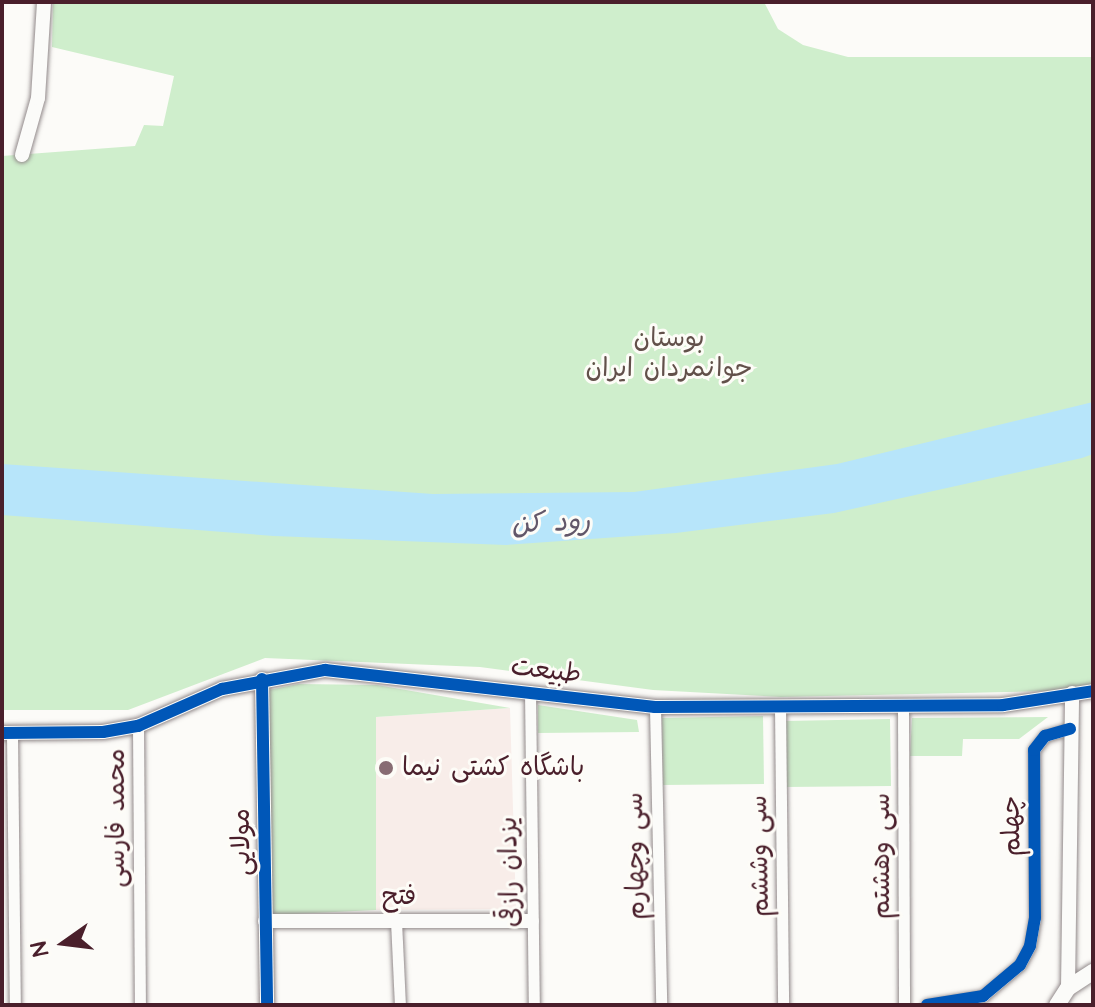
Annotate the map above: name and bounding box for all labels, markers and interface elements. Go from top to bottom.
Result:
park label: بوستان جوانمردان ایران [585,323,753,384]
water label: رود کن [511,505,591,541]
street label: طبیعت [509,651,583,691]
street label: محمد فارسی [101,748,133,888]
place label: باشگاه کشتی نیما [402,752,584,784]
marker: باشگاه کشتی نیما [377,759,395,777]
street label: سی وچهارم [619,792,653,920]
street label: سی وهشتم [866,793,898,919]
street label: سی وششم [743,795,777,917]
street label: چهلم [996,795,1028,857]
street label: مولایی [226,808,258,876]
street label: یزدان رازقی [493,816,527,928]
street label: فتح [382,881,416,913]
north arrow [24,903,104,983]
text: N [24,938,57,959]

